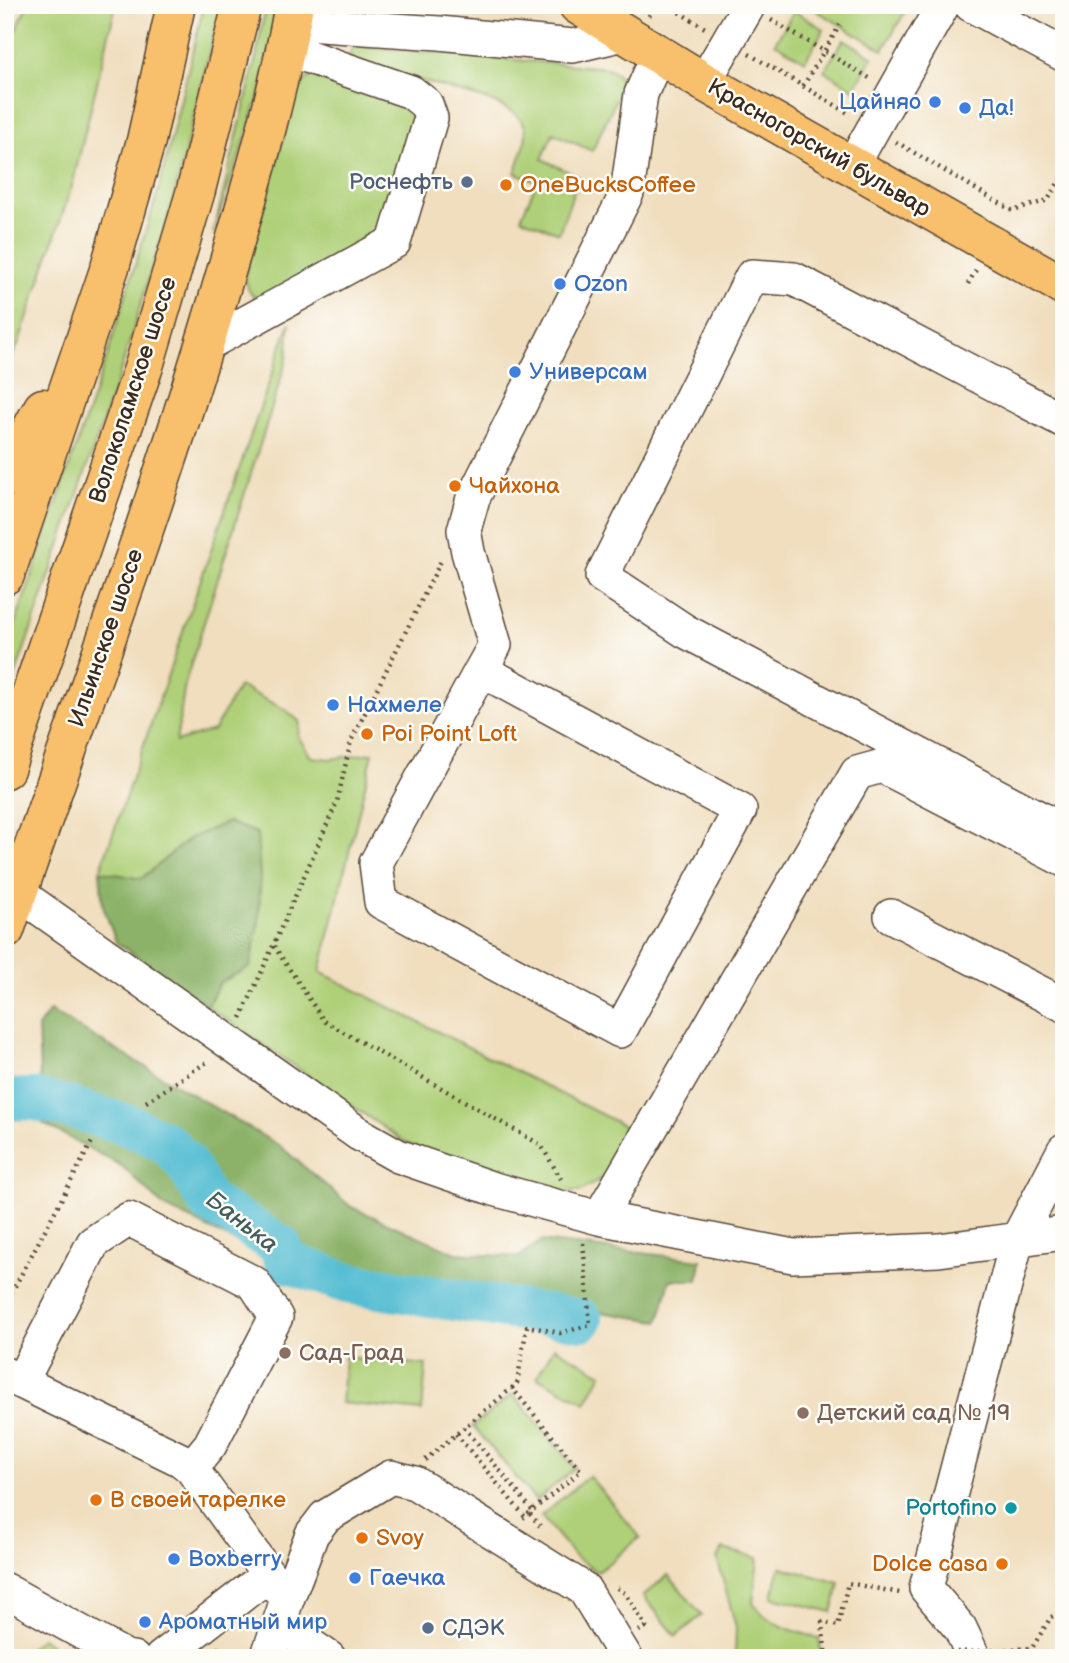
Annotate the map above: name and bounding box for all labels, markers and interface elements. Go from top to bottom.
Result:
street label: Красногорский бульвар [702,73,936,223]
place label: Цайняо [839,88,921,116]
marker: Цайняо [927,94,943,110]
place label: Да! [979,94,1014,122]
marker: Да! [957,100,973,116]
place label: Роснефть [348,168,453,196]
place label: OneBucksCoffee [520,171,696,199]
marker: Роснефть [459,174,475,190]
marker: OneBucksCoffee [498,177,514,193]
place label: Ozon [574,270,628,298]
street label: Волоколамское шоссе [83,273,183,507]
marker: Ozon [552,276,568,292]
place label: Универсам [529,358,648,386]
marker: Универсам [507,364,523,380]
place label: Чайхона [469,472,560,500]
marker: Чайхона [447,478,463,494]
street label: Ильинское шоссе [62,545,150,731]
place label: Нахмеле [347,691,442,719]
marker: Нахмеле [325,697,341,713]
place label: Poi Point Loft [381,720,517,748]
marker: Poi Point Loft [359,726,375,742]
water label: Банька [200,1185,284,1259]
place label: Сад-Град [299,1339,404,1367]
marker: Сад-Град [277,1345,293,1361]
place label: Детский сад № 19 [817,1399,1010,1427]
marker: Детский сад № 19 [795,1405,811,1421]
place label: В своей тарелке [110,1486,286,1514]
marker: В своей тарелке [88,1492,104,1508]
place label: Portofino [905,1494,997,1522]
marker: Portofino [1003,1500,1019,1516]
place label: Svoy [376,1524,424,1552]
marker: Svoy [354,1530,370,1546]
place label: Boxberry [188,1545,282,1573]
place label: Dolce casa [872,1550,988,1578]
marker: Boxberry [166,1551,182,1567]
marker: Dolce casa [994,1556,1010,1572]
place label: Гаечка [369,1564,446,1592]
marker: Гаечка [347,1570,363,1586]
place label: Ароматный мир [158,1608,327,1636]
marker: Ароматный мир [137,1614,153,1630]
place label: СДЭК [442,1614,504,1642]
marker: СДЭК [420,1620,436,1636]

